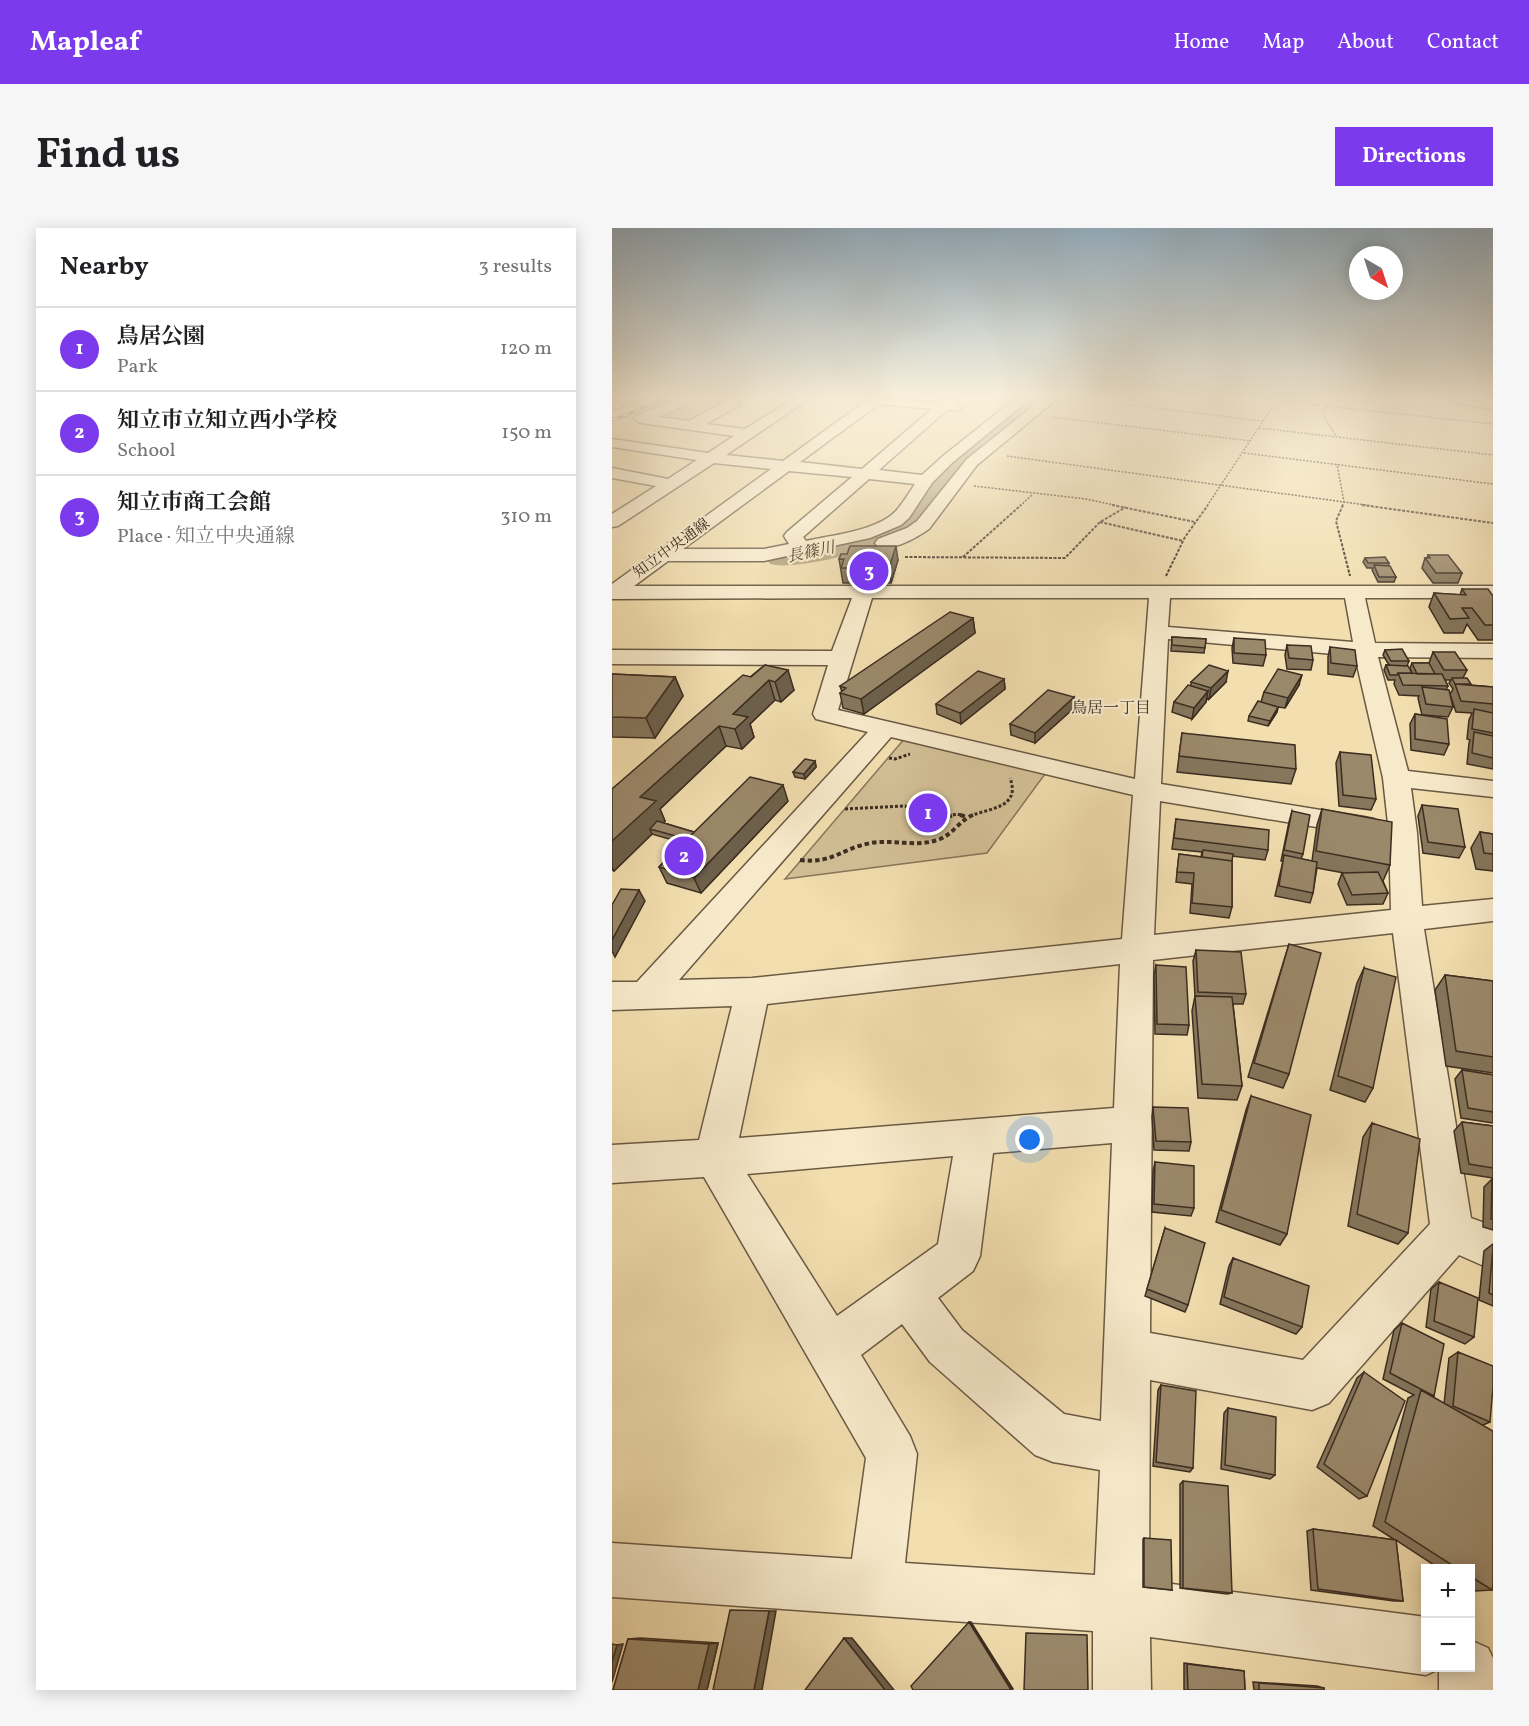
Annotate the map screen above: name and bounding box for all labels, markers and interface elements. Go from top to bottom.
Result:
text: Mapleaf [30,23,140,62]
text: Home [1174,28,1229,57]
text: Map [1262,28,1304,57]
text: About [1337,28,1394,57]
text: Contact [1427,28,1499,57]
text: Find us [36,127,180,186]
button: Directions [1335,127,1493,186]
north arrow [1349,246,1403,300]
text: Nearby [60,249,149,285]
text: 3 results [478,253,552,281]
text: 鳥居公園 [117,322,205,353]
text: 1 [75,335,84,363]
text: 120 m [500,335,552,363]
text: Park [117,353,158,381]
text: 知立市立知立西小学校 [117,406,337,437]
text: 2 [74,419,85,447]
text: 150 m [501,419,552,447]
text: School [117,437,175,465]
text: 知立市商工会館 [117,488,271,519]
text: 3 [74,503,85,531]
text: 310 m [500,503,552,531]
street label: 知立中央通線 [629,514,715,584]
text: Place · 知立中央通線 [117,523,295,551]
water label: 長篠川 [785,537,839,569]
pin: 3 [850,548,888,594]
district label: 鳥居一丁目 [1071,698,1151,720]
pin: 1 [908,790,948,836]
pin: 2 [664,834,704,878]
your location [1015,1125,1044,1154]
map controls [1421,1564,1475,1672]
button: + [1421,1564,1475,1618]
button: − [1421,1618,1475,1672]

